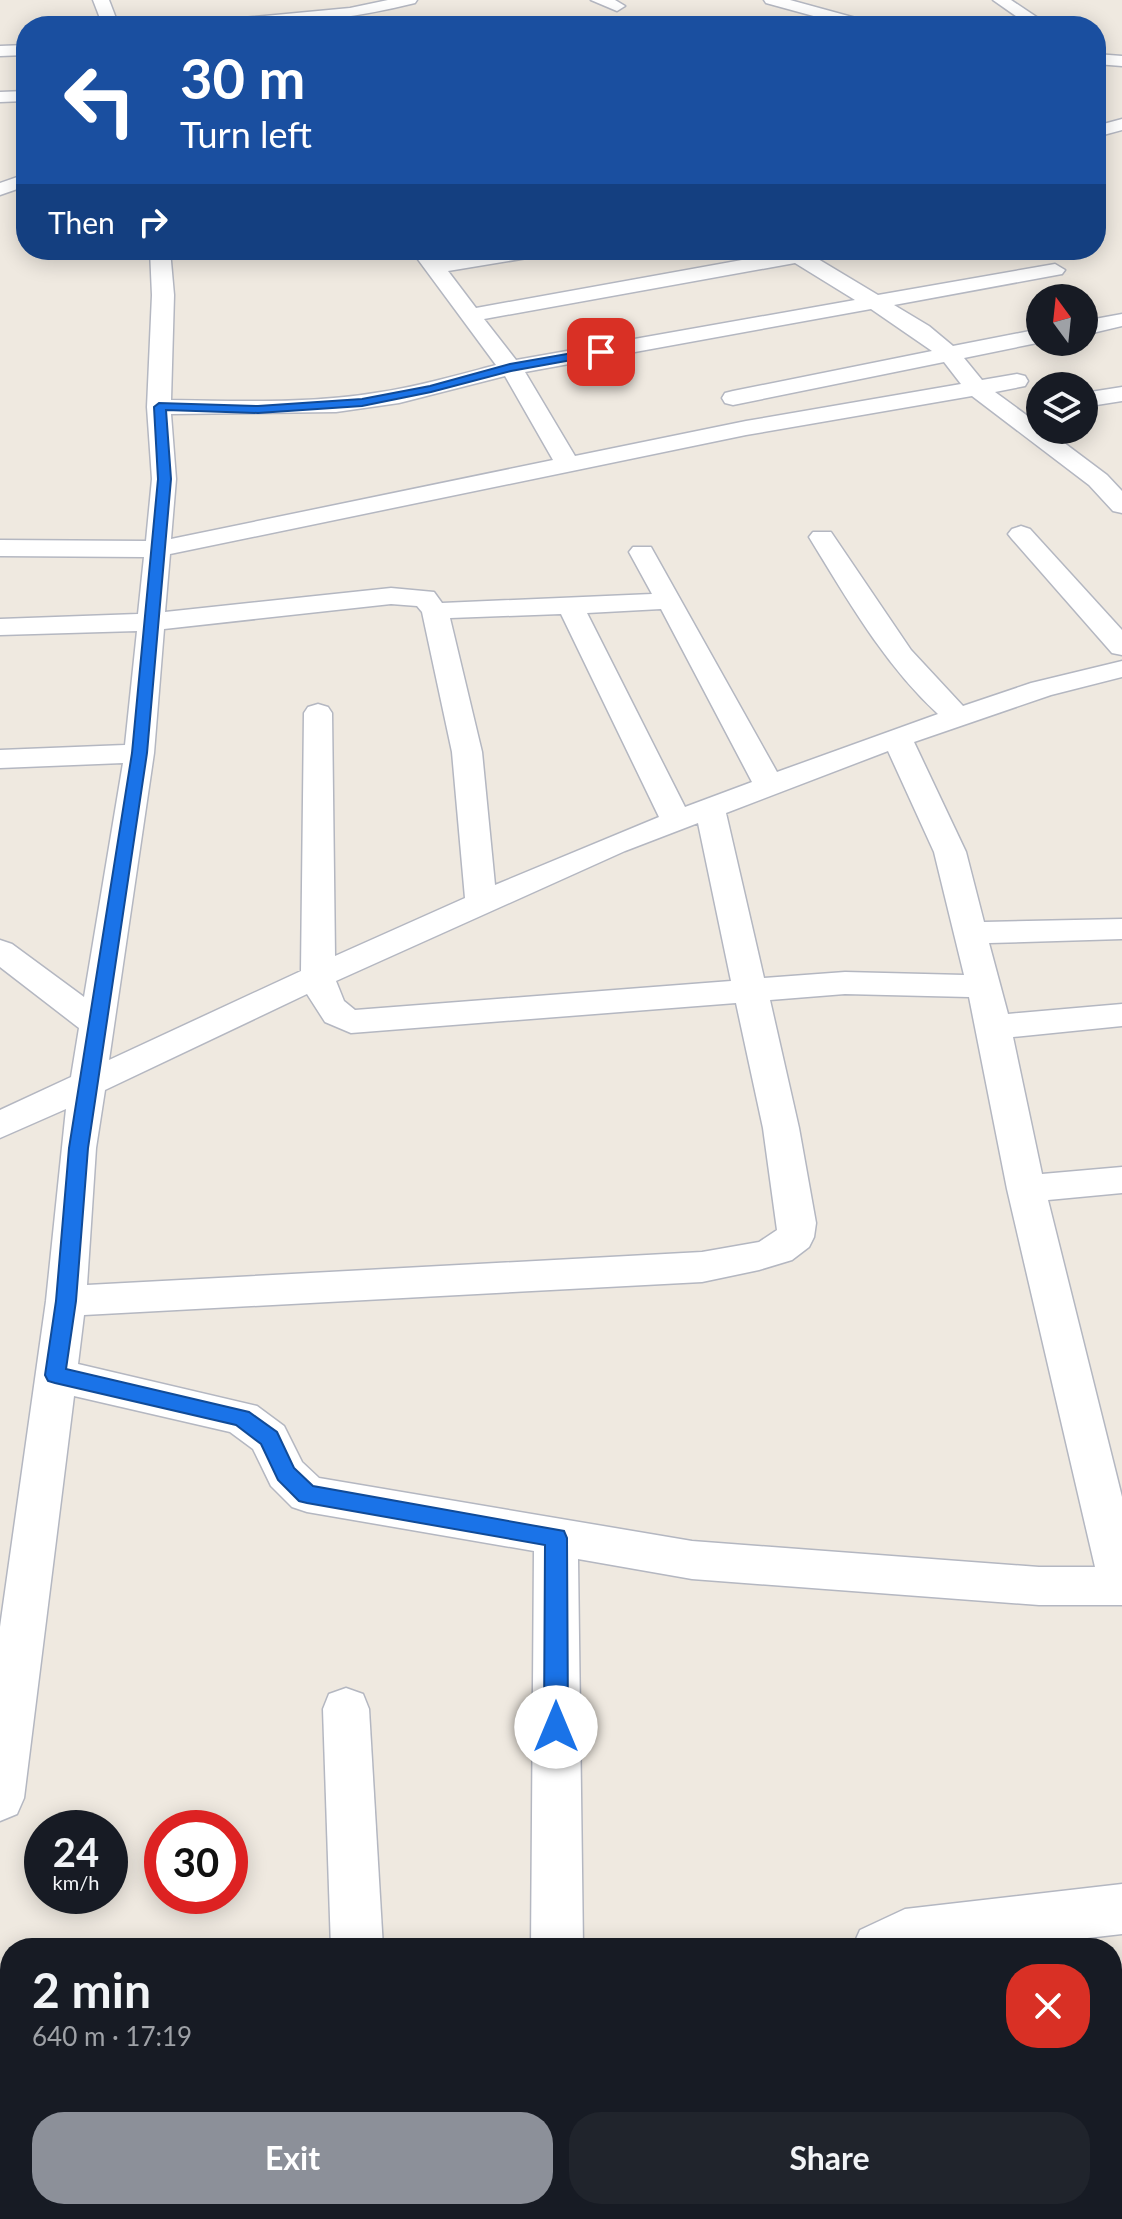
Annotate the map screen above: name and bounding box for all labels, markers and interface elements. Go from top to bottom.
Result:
text: 30 m [180,44,305,111]
icon: left [48,48,152,152]
text: Turn left [180,112,312,156]
icon: right [131,200,175,244]
text: Then [48,204,115,240]
north arrow [1026,284,1098,356]
map controls [1026,284,1098,444]
pin [567,318,635,386]
icon: arrive [579,330,623,374]
button: layers [1026,372,1098,444]
position arrow [514,1685,598,1769]
speed limit sign: 30 [144,1810,248,1914]
text: 24 [53,1828,99,1876]
text: km/h [53,1870,99,1894]
text: 2 min [32,1961,151,2018]
button: close [1006,1964,1090,2048]
text: 640 m · 17:19 [32,2020,192,2052]
button: Exit [32,2112,553,2204]
button: Share [569,2112,1090,2204]

